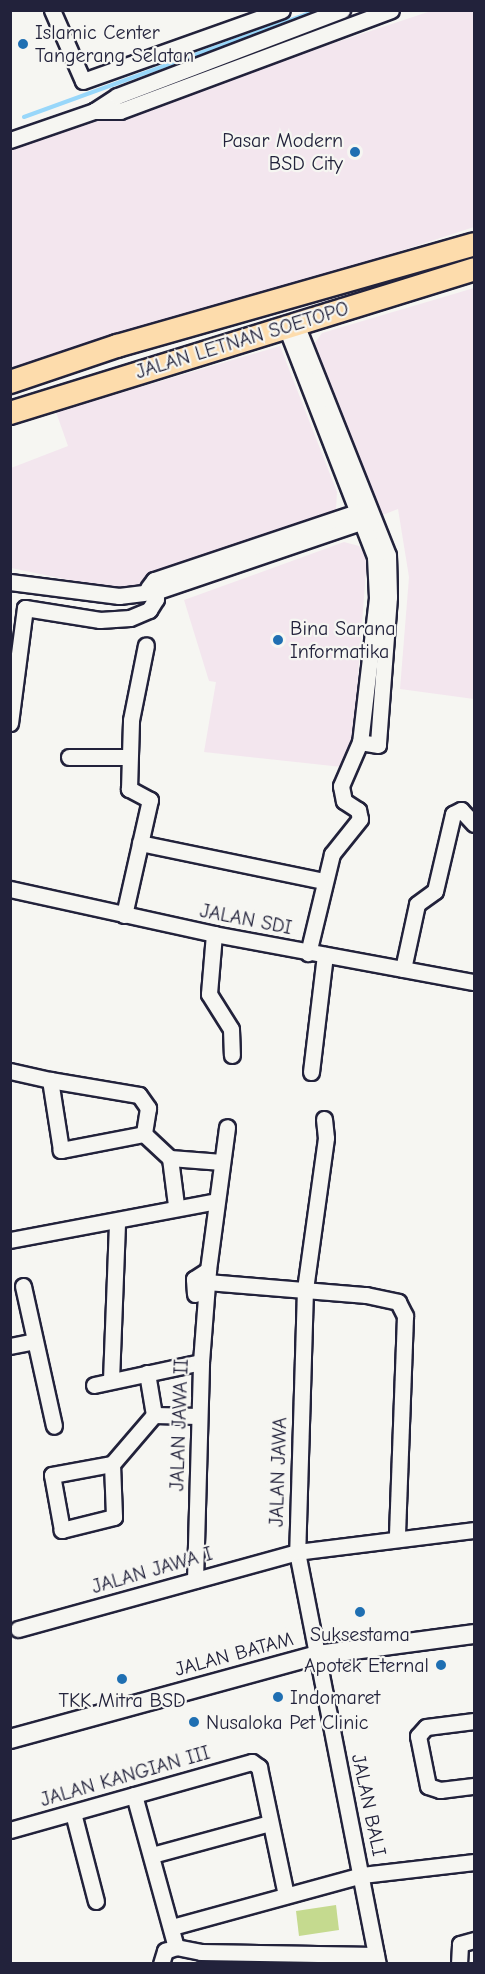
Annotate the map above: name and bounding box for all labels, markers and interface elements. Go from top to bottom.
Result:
place label: Islamic Center Tangerang Selatan [35,20,194,67]
marker: Islamic Center Tangerang Selatan [16,37,30,51]
place label: Pasar Modern BSD City [222,128,343,175]
marker: Pasar Modern BSD City [348,145,362,159]
street label: JALAN LETNAN SOETOPO [133,296,351,384]
place label: Bina Sarana Informatika [290,616,396,663]
marker: Bina Sarana Informatika [271,633,285,647]
street label: JALAN SDI [198,898,294,940]
street label: JALAN JAWA II [165,1358,193,1492]
street label: JALAN JAWA [264,1417,292,1527]
street label: JALAN JAWA I [89,1541,215,1599]
marker: Suksestama [353,1605,367,1619]
place label: Suksestama [310,1622,410,1646]
street label: JALAN BATAM [172,1627,296,1681]
place label: Apotek Eternal [304,1653,429,1677]
marker: Apotek Eternal [434,1658,448,1672]
marker: TKK Mitra BSD [115,1672,129,1686]
place label: Indomaret [290,1685,380,1709]
place label: TKK Mitra BSD [58,1688,186,1712]
marker: Indomaret [271,1690,285,1704]
place label: Nusaloka Pet Clinic [206,1710,368,1734]
marker: Nusaloka Pet Clinic [187,1715,201,1729]
street label: JALAN KANGIAN III [37,1740,213,1812]
street label: JALAN BALI [346,1752,392,1858]

